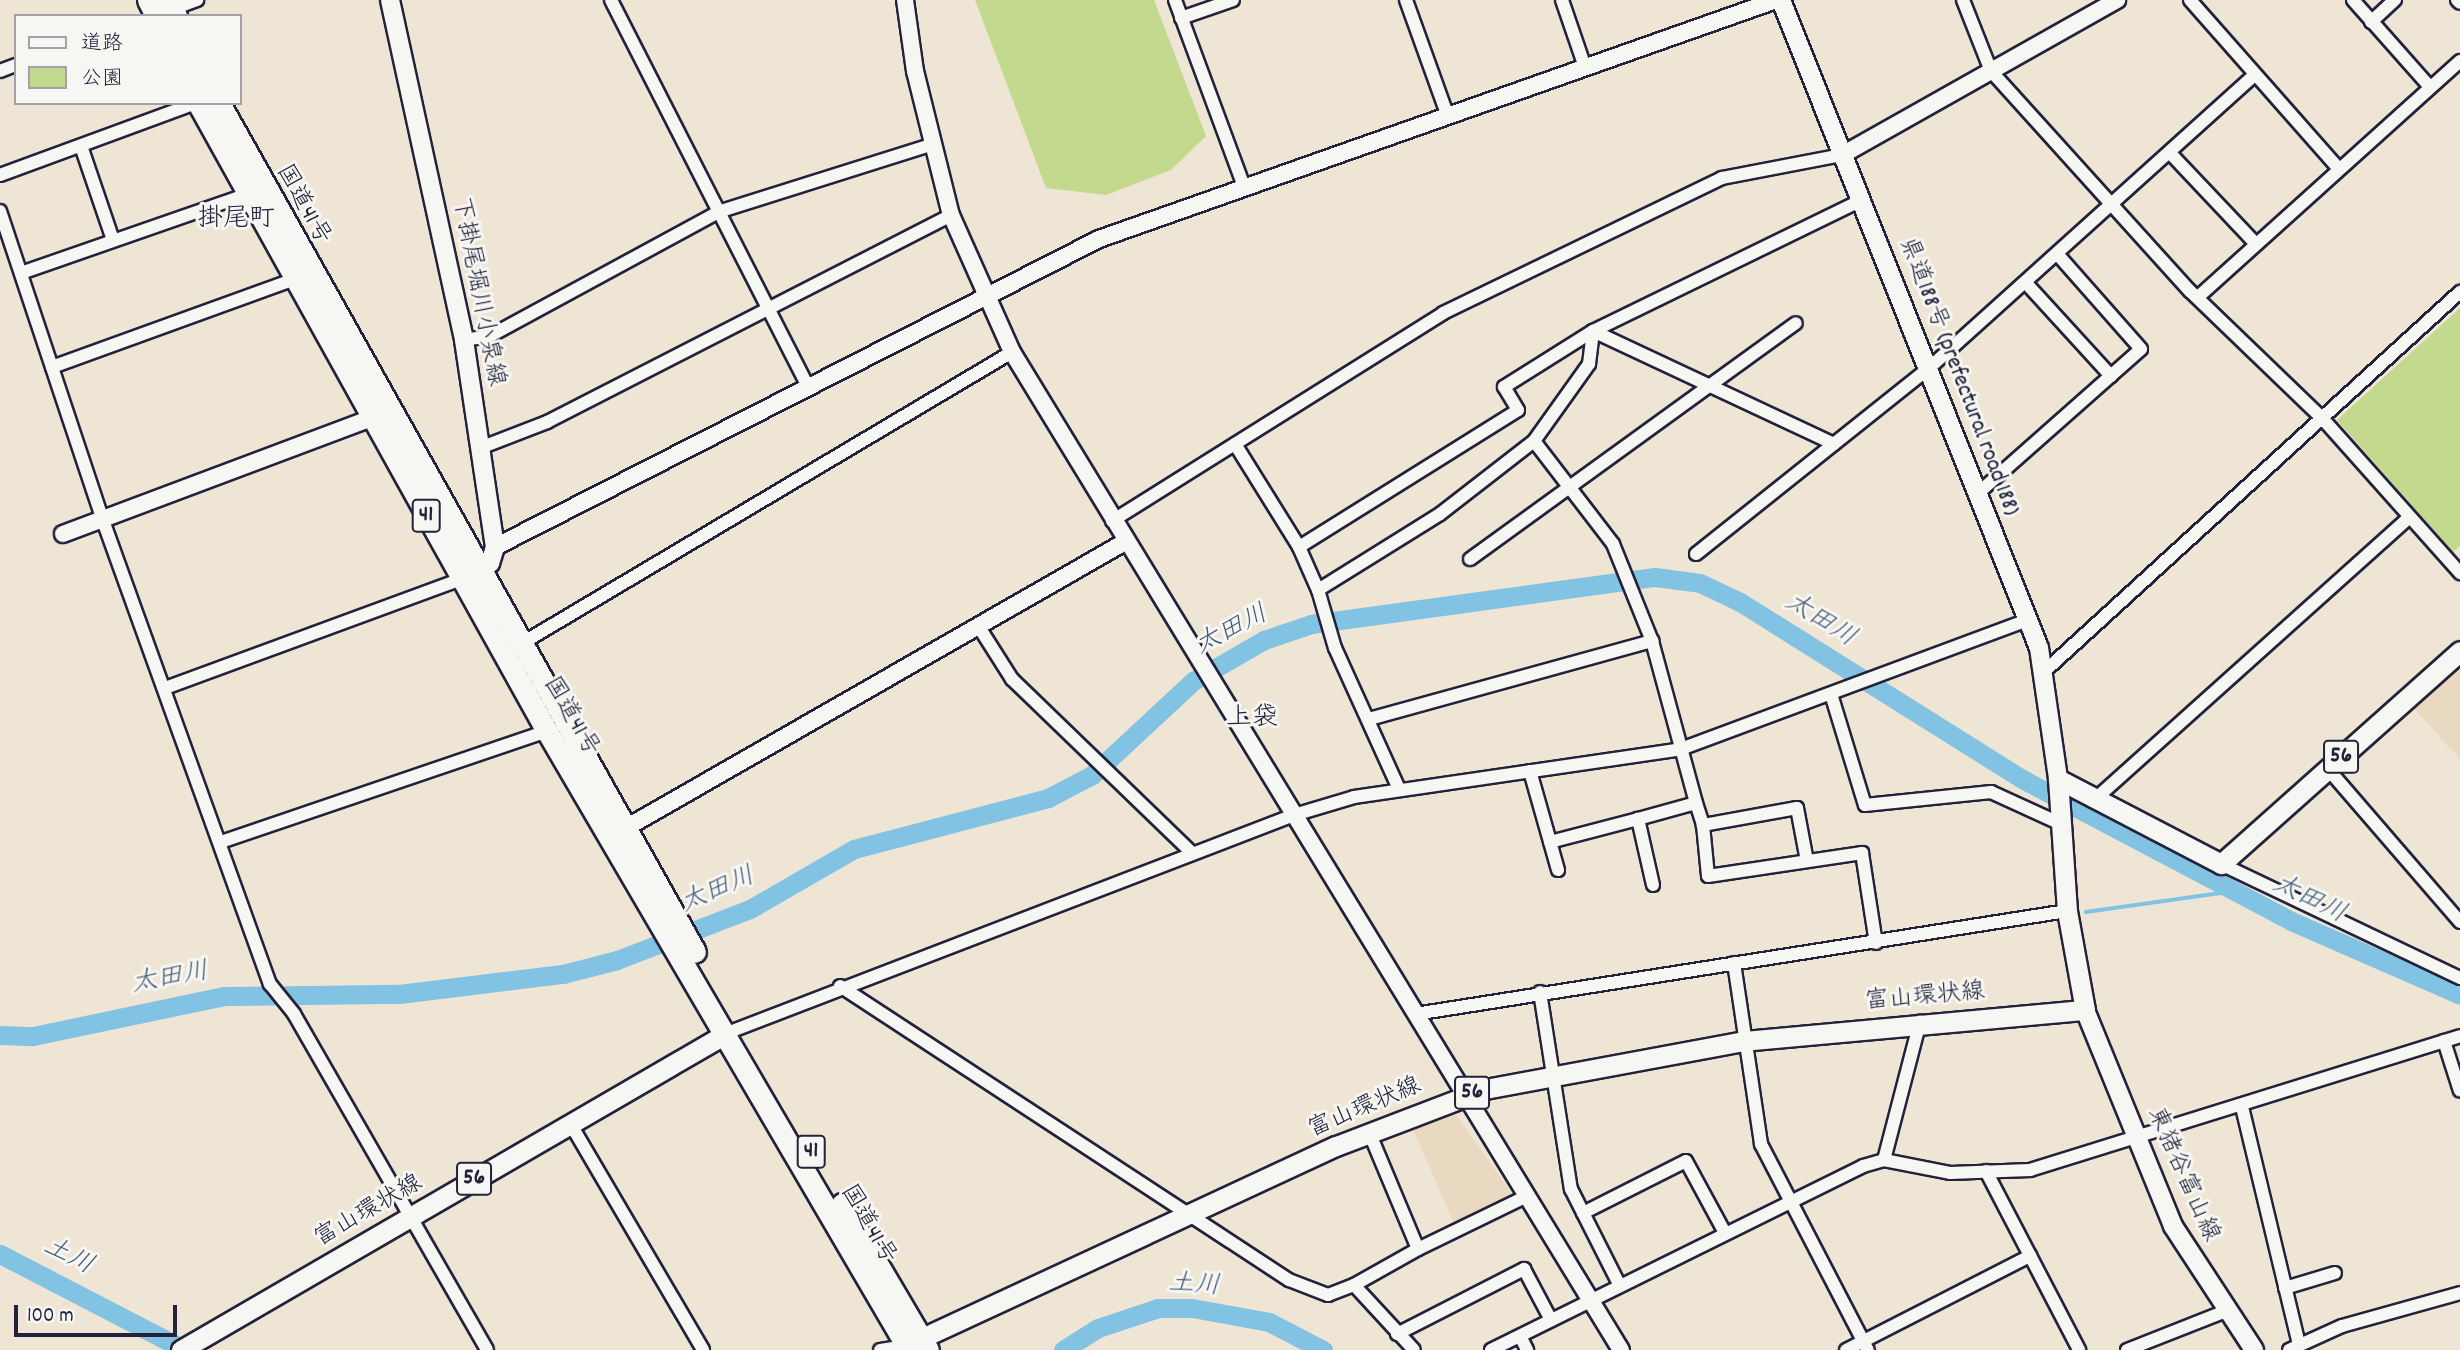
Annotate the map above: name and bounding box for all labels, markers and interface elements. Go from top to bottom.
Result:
legend [14,14,242,105]
text: 道路 [81,30,123,60]
text: 公園 [81,65,123,95]
street label: 国道41号 [268,160,336,250]
street label: 下掛尾堀川小泉線 [445,195,509,389]
district label: 掛尾町 [197,204,275,236]
street label: 県道188号 (prefectural road 188) [1892,234,2024,520]
road number: 41 [410,496,442,536]
water label: 太田川 [1779,587,1861,655]
water label: 太田川 [1190,599,1274,663]
street label: 国道41号 [536,672,604,762]
district label: 上袋 [1226,703,1278,735]
road number: 56 [2322,737,2360,776]
water label: 太田川 [676,861,760,921]
water label: 太田川 [2267,869,2351,931]
water label: 太田川 [129,957,211,1001]
street label: 富山環状線 [1864,978,1986,1018]
street label: 富山環状線 [1304,1072,1426,1146]
road number: 56 [1453,1074,1491,1112]
street label: 東猪谷富山線 [2140,1103,2224,1247]
road number: 41 [795,1133,827,1172]
road number: 56 [455,1160,493,1198]
street label: 富山環状線 [310,1170,428,1254]
street label: 国道41号 [833,1180,901,1270]
water label: 土川 [38,1231,98,1283]
water label: 土川 [1167,1269,1221,1303]
scale bar [18,1290,180,1334]
text: 100 m [27,1302,74,1332]

